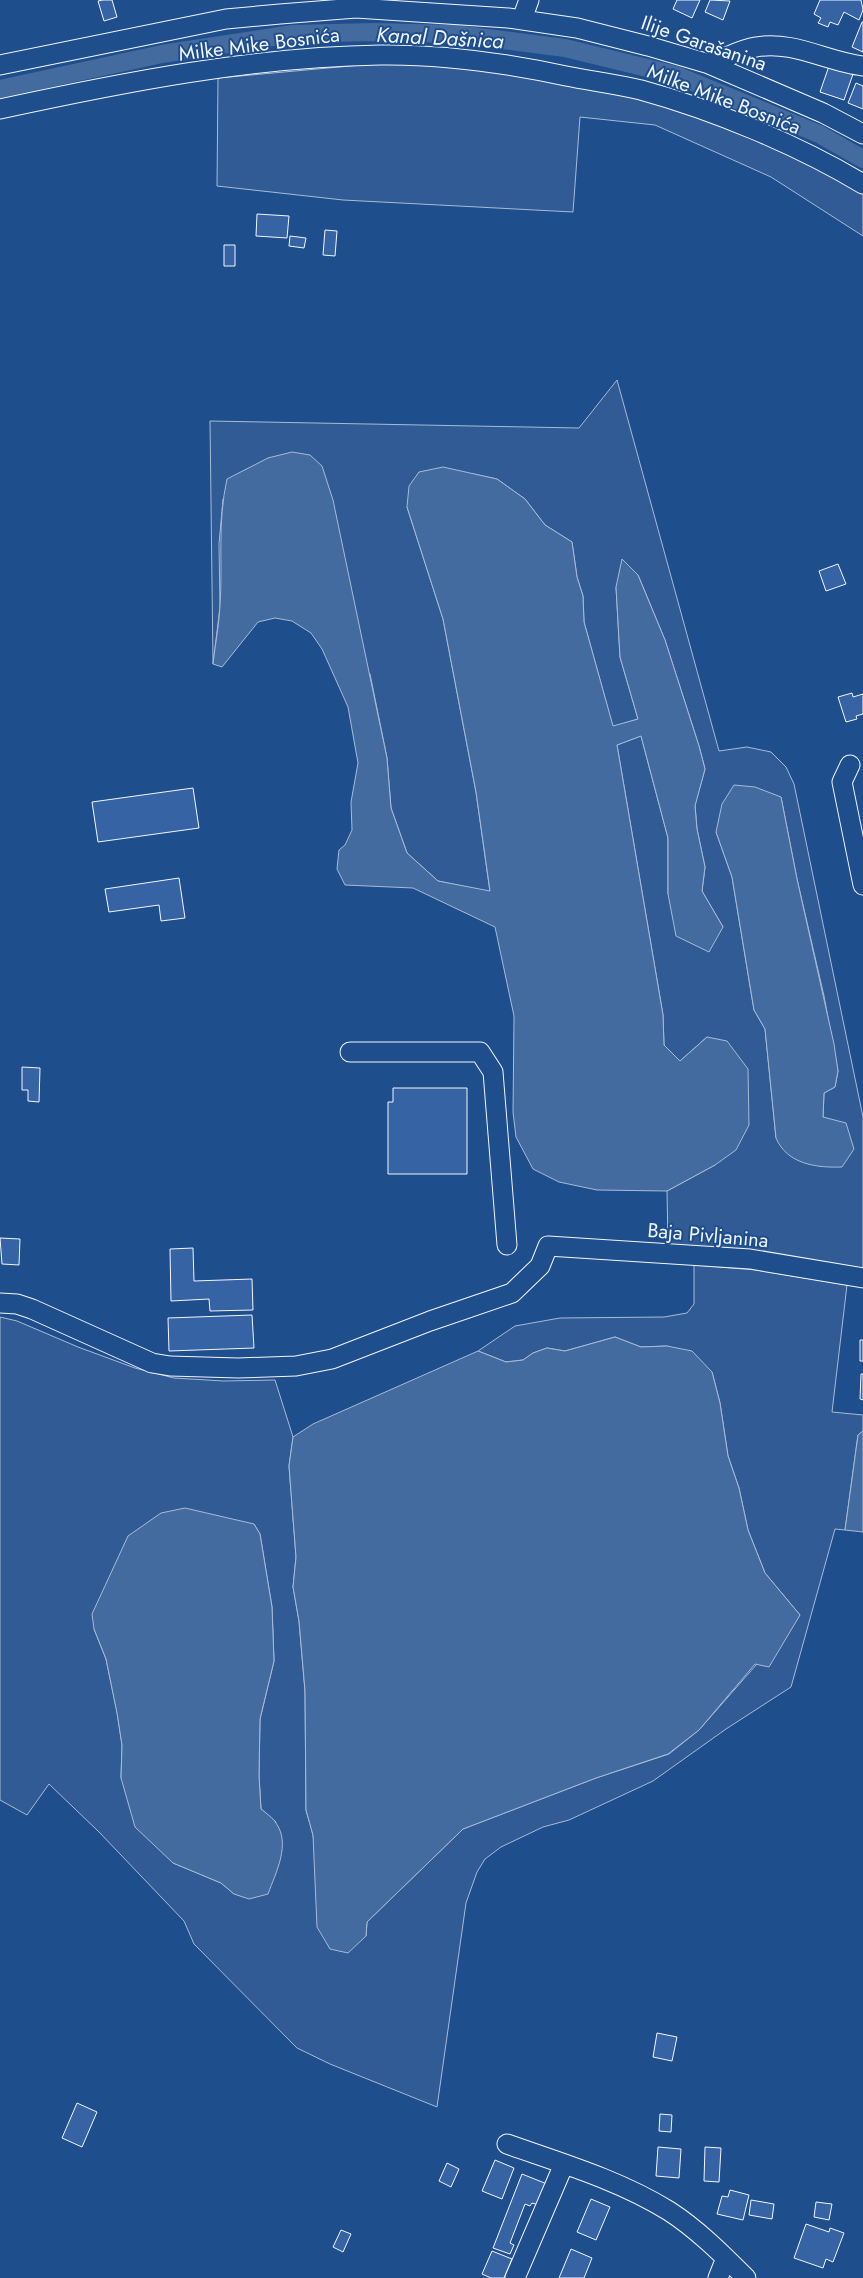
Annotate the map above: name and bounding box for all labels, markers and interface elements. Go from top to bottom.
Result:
street label: Ilije Garašanina [637,8,771,79]
street label: Milke Mike Bosnića [177,20,341,69]
water label: Kanal Dašnica [376,20,505,56]
street label: Milke Mike Bosnića [643,57,805,142]
street label: Baja Pivljanina [646,1216,770,1255]

